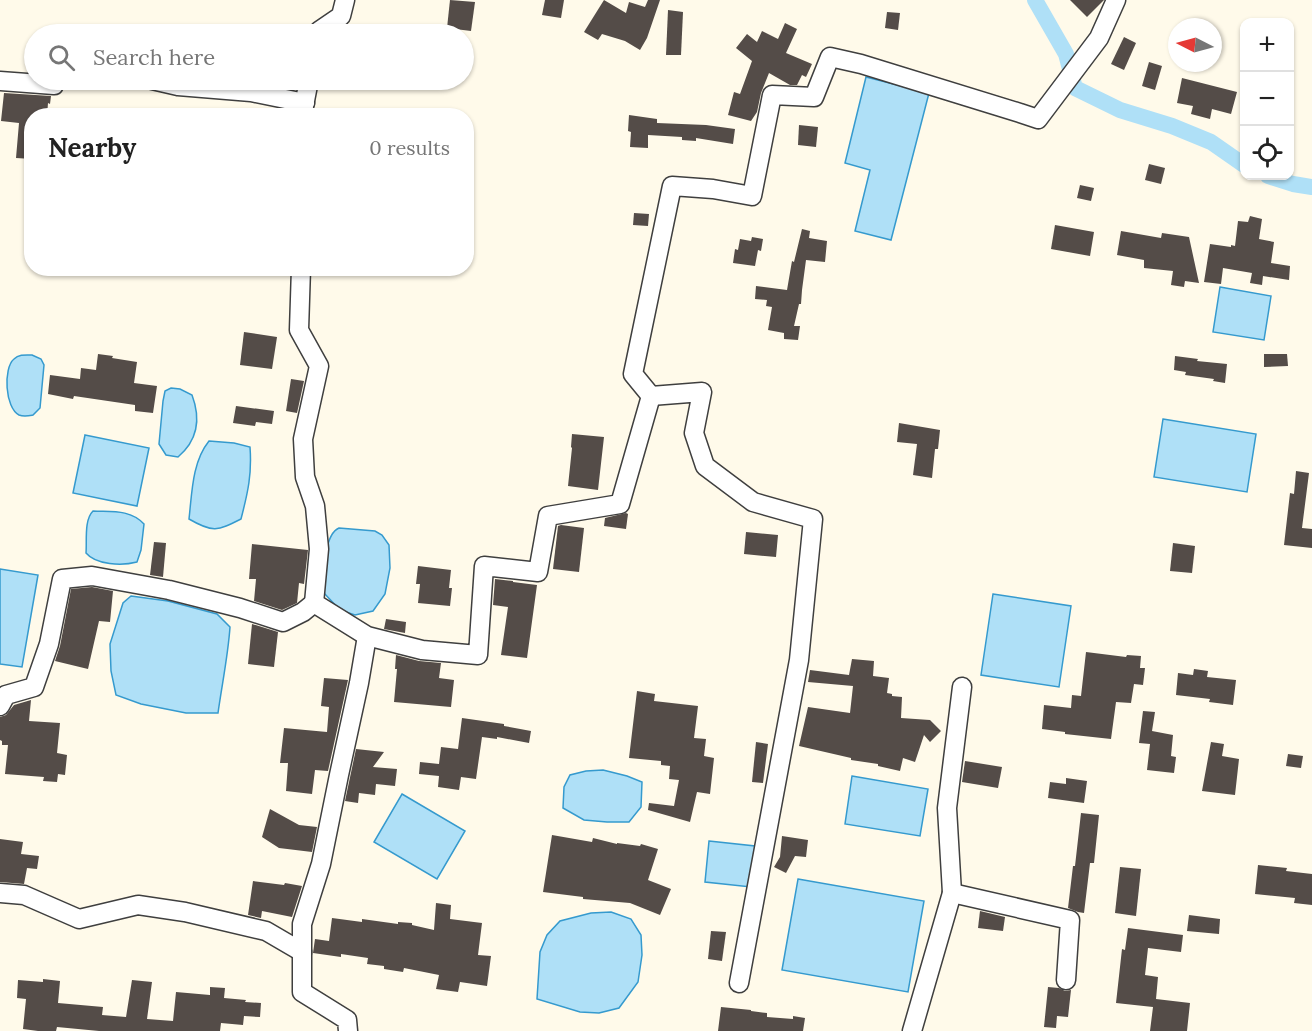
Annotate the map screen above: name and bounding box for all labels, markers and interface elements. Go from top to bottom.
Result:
north arrow [1168,18,1222,72]
map controls [1240,18,1294,180]
button: + [1240,18,1294,72]
search box [24,24,474,90]
icon: search [45,41,78,74]
text: Search here [93,43,215,71]
button: − [1240,72,1294,126]
button: locate [1240,126,1294,180]
text: Nearby [48,131,136,164]
text: 0 results [369,135,450,160]

